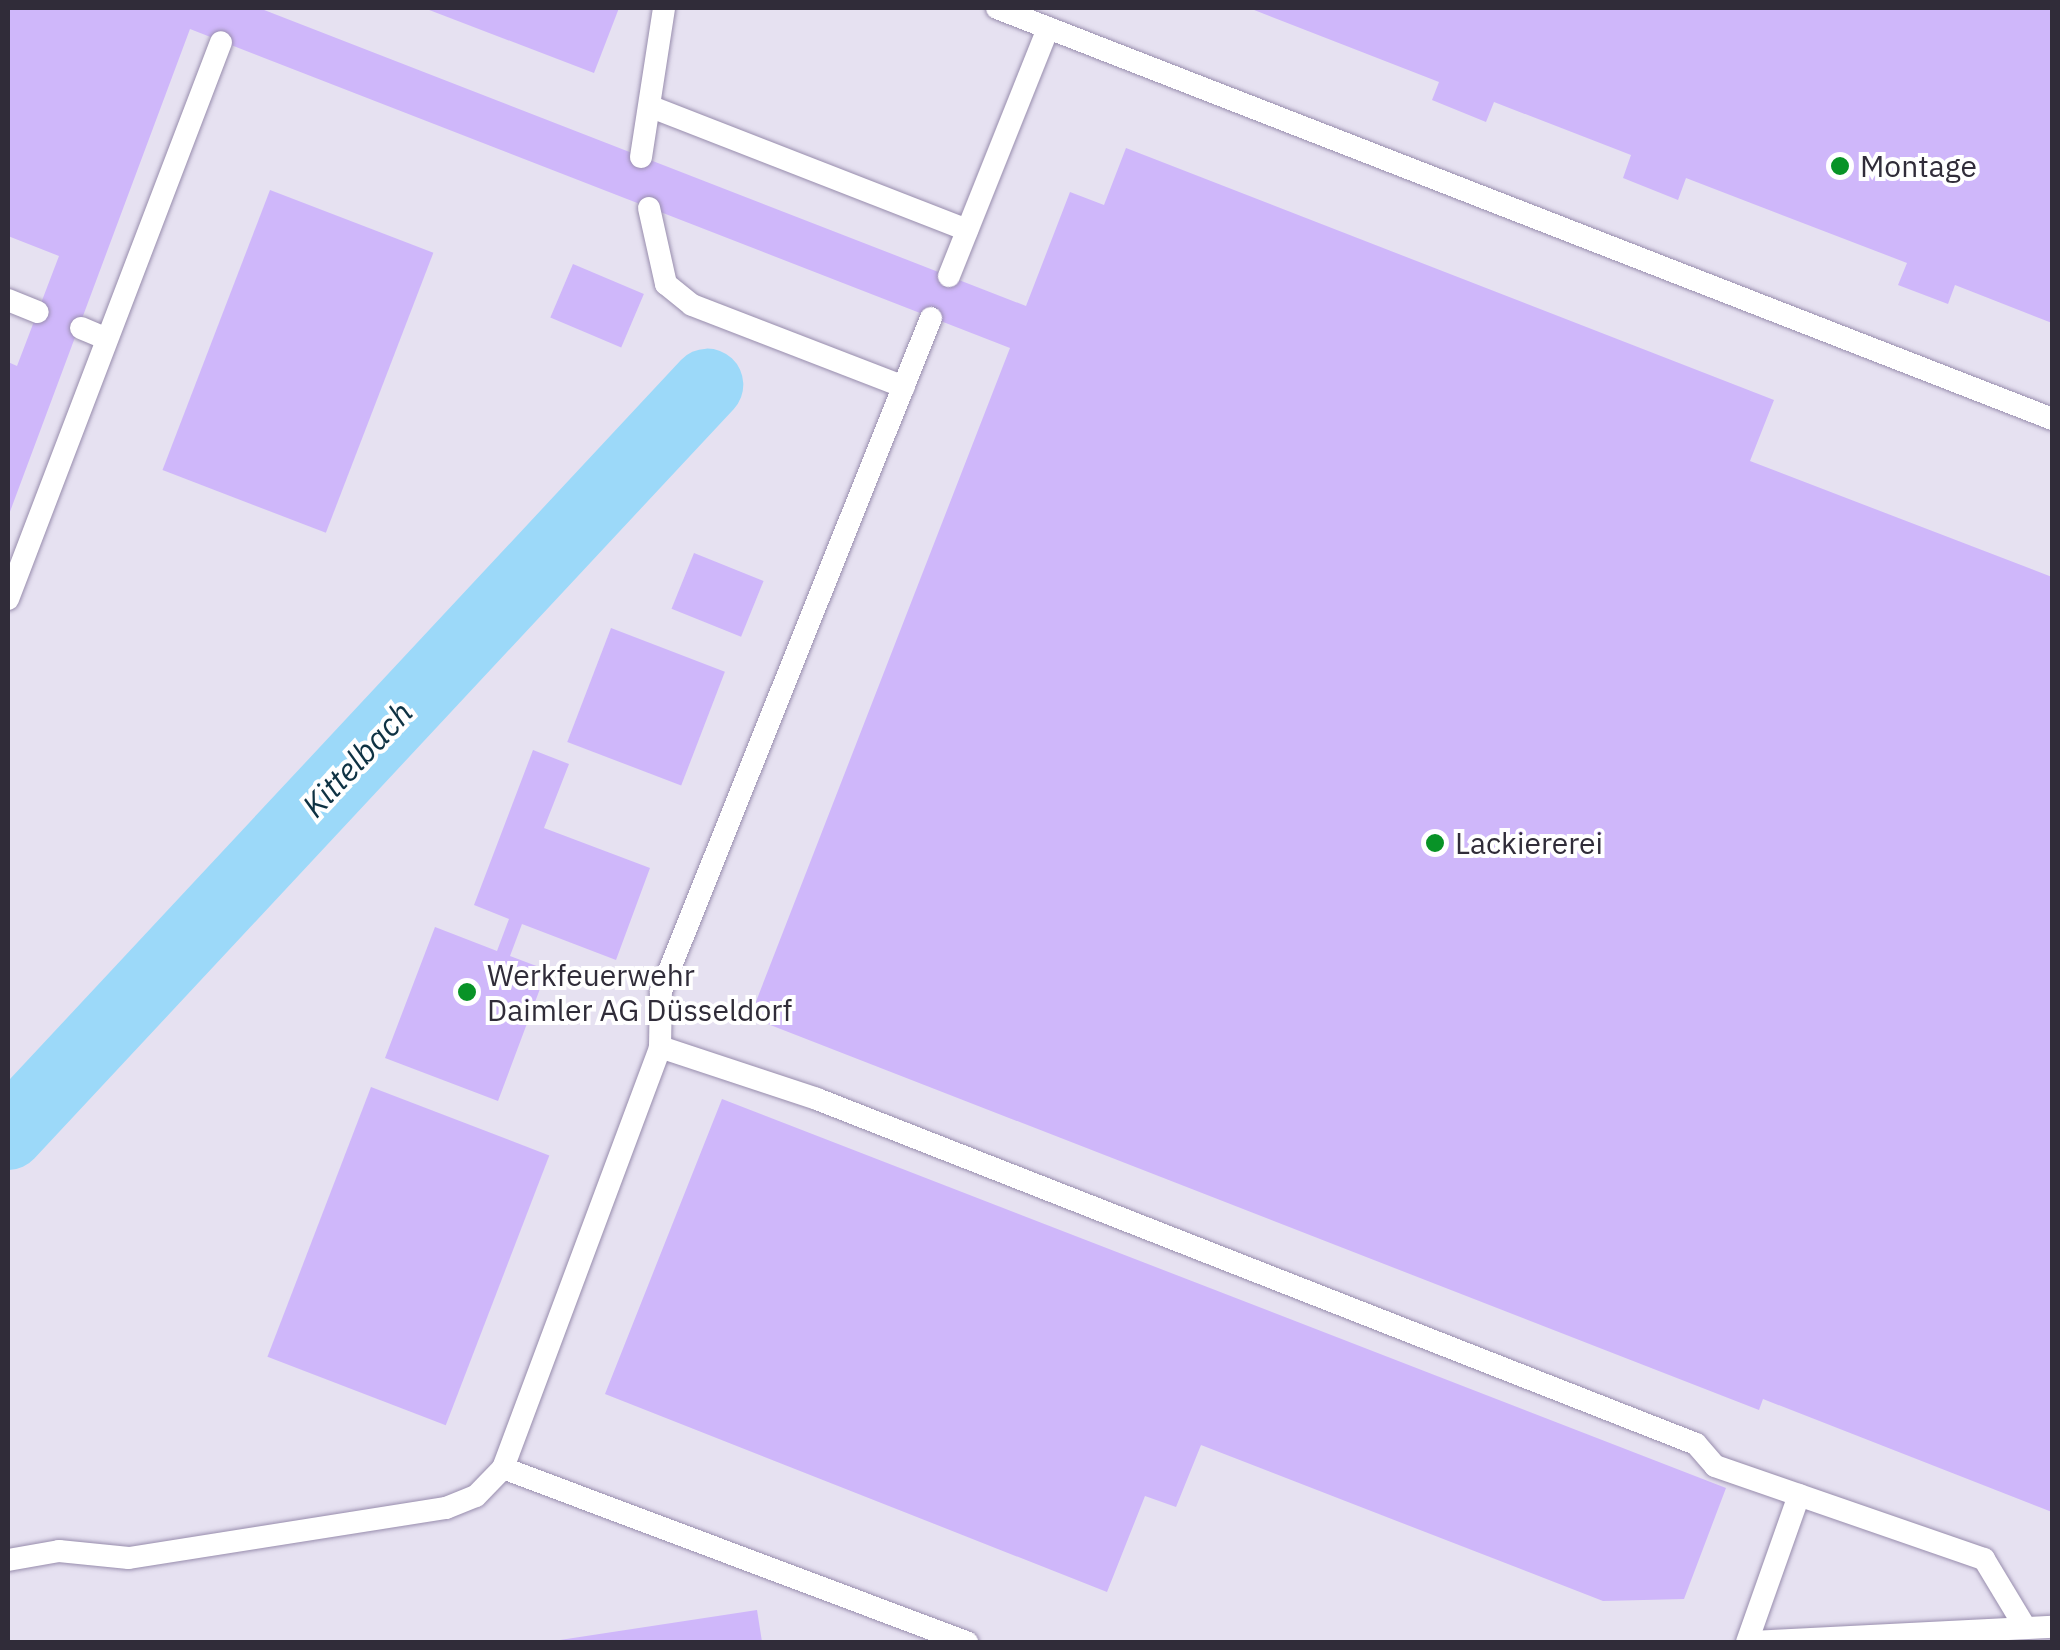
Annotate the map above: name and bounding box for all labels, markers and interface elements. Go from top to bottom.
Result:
place label: Montage [1860,148,1977,184]
marker: Montage [1829,155,1851,177]
water label: Kittelbach [294,693,420,825]
place label: Lackiererei [1455,825,1603,861]
marker: Lackiererei [1424,832,1446,854]
place label: Werkfeuerwehr Daimler AG Düsseldorf [487,957,792,1028]
marker: Werkfeuerwehr Daimler AG Düsseldorf [456,981,478,1003]

